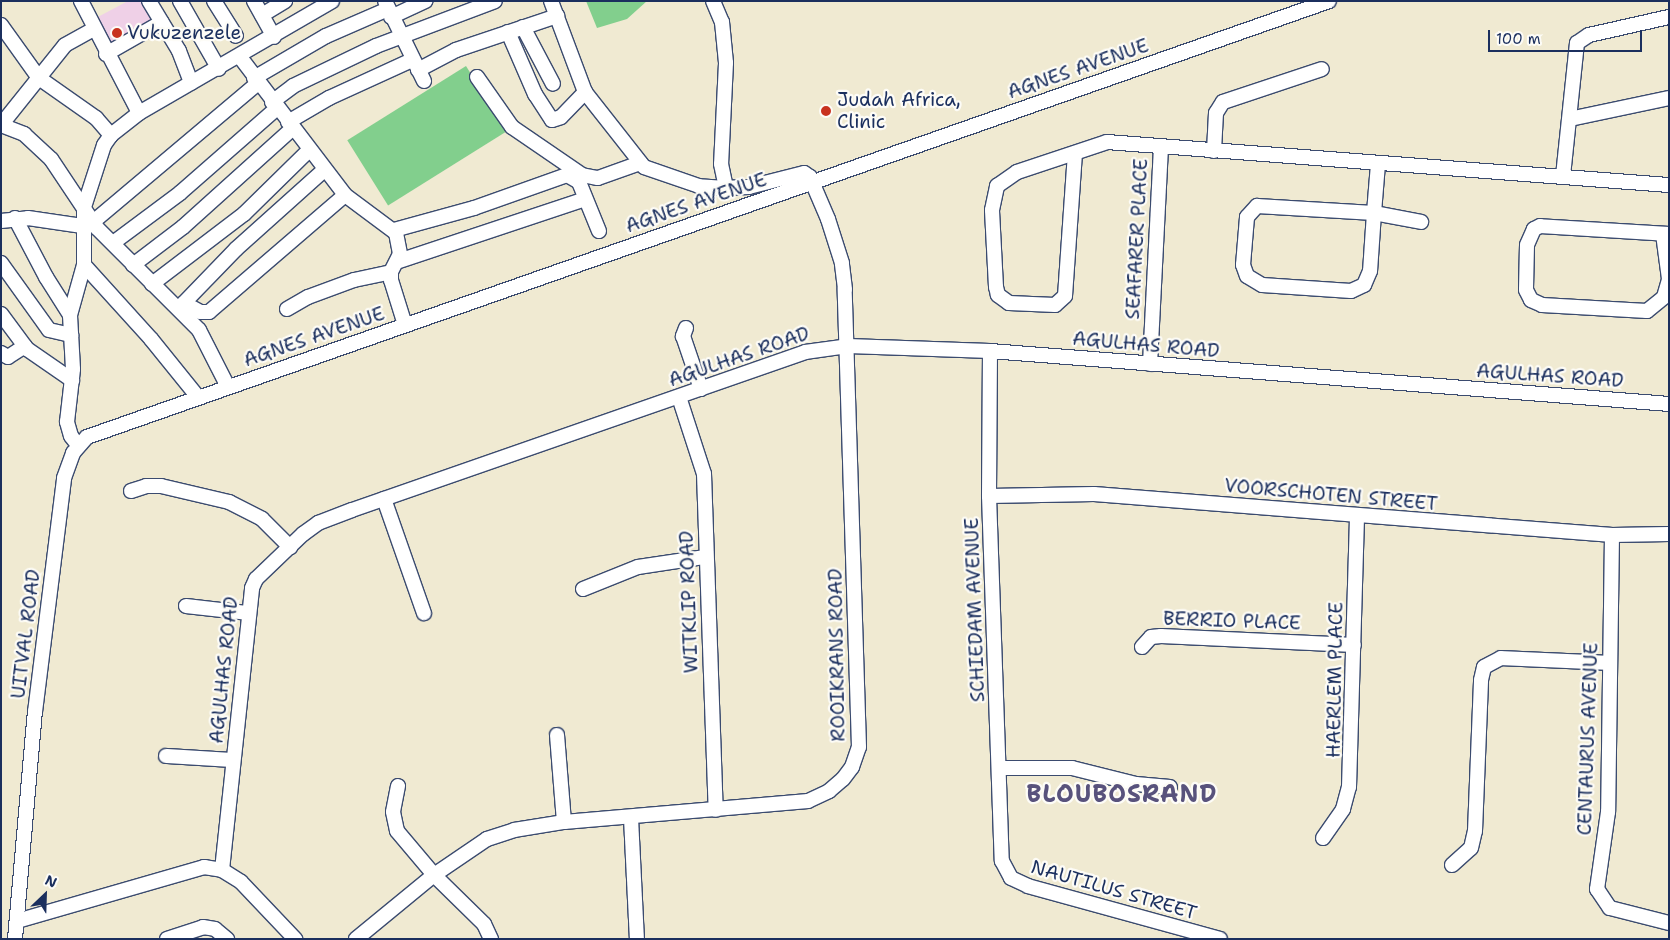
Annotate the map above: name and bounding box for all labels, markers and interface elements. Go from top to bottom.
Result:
scale bar [1490,20,1644,52]
place label: Vukuzenzele [127,22,241,44]
marker: Vukuzenzele [111,27,123,39]
text: 100 m [1496,29,1541,49]
street label: AGNES AVENUE [1005,34,1151,104]
place label: Judah Africa, Clinic [837,89,961,133]
marker: Judah Africa, Clinic [819,104,833,118]
street label: SEAFARER PLACE [1121,158,1153,320]
street label: AGNES AVENUE [623,168,769,238]
street label: AGNES AVENUE [241,302,387,372]
street label: AGULHAS ROAD [665,322,813,392]
street label: AGULHAS ROAD [1071,327,1221,363]
street label: AGULHAS ROAD [1476,359,1624,393]
street label: VOORSCHOTEN STREET [1223,474,1439,516]
street label: SCHIEDAM AVENUE [960,517,990,703]
street label: WITKLIP ROAD [675,530,703,674]
street label: UITVAL ROAD [7,568,45,700]
street label: ROOIKRANS ROAD [824,568,850,742]
street label: AGULHAS ROAD [205,595,243,745]
street label: HAERLEM PLACE [1322,602,1348,758]
street label: BERRIO PLACE [1163,607,1301,635]
street label: CENTAURUS AVENUE [1573,642,1603,836]
district label: BLOUBOSRAND [1025,781,1219,809]
street label: NAUTILUS STREET [1028,855,1200,925]
north arrow [20,870,70,920]
text: N [42,871,60,892]

